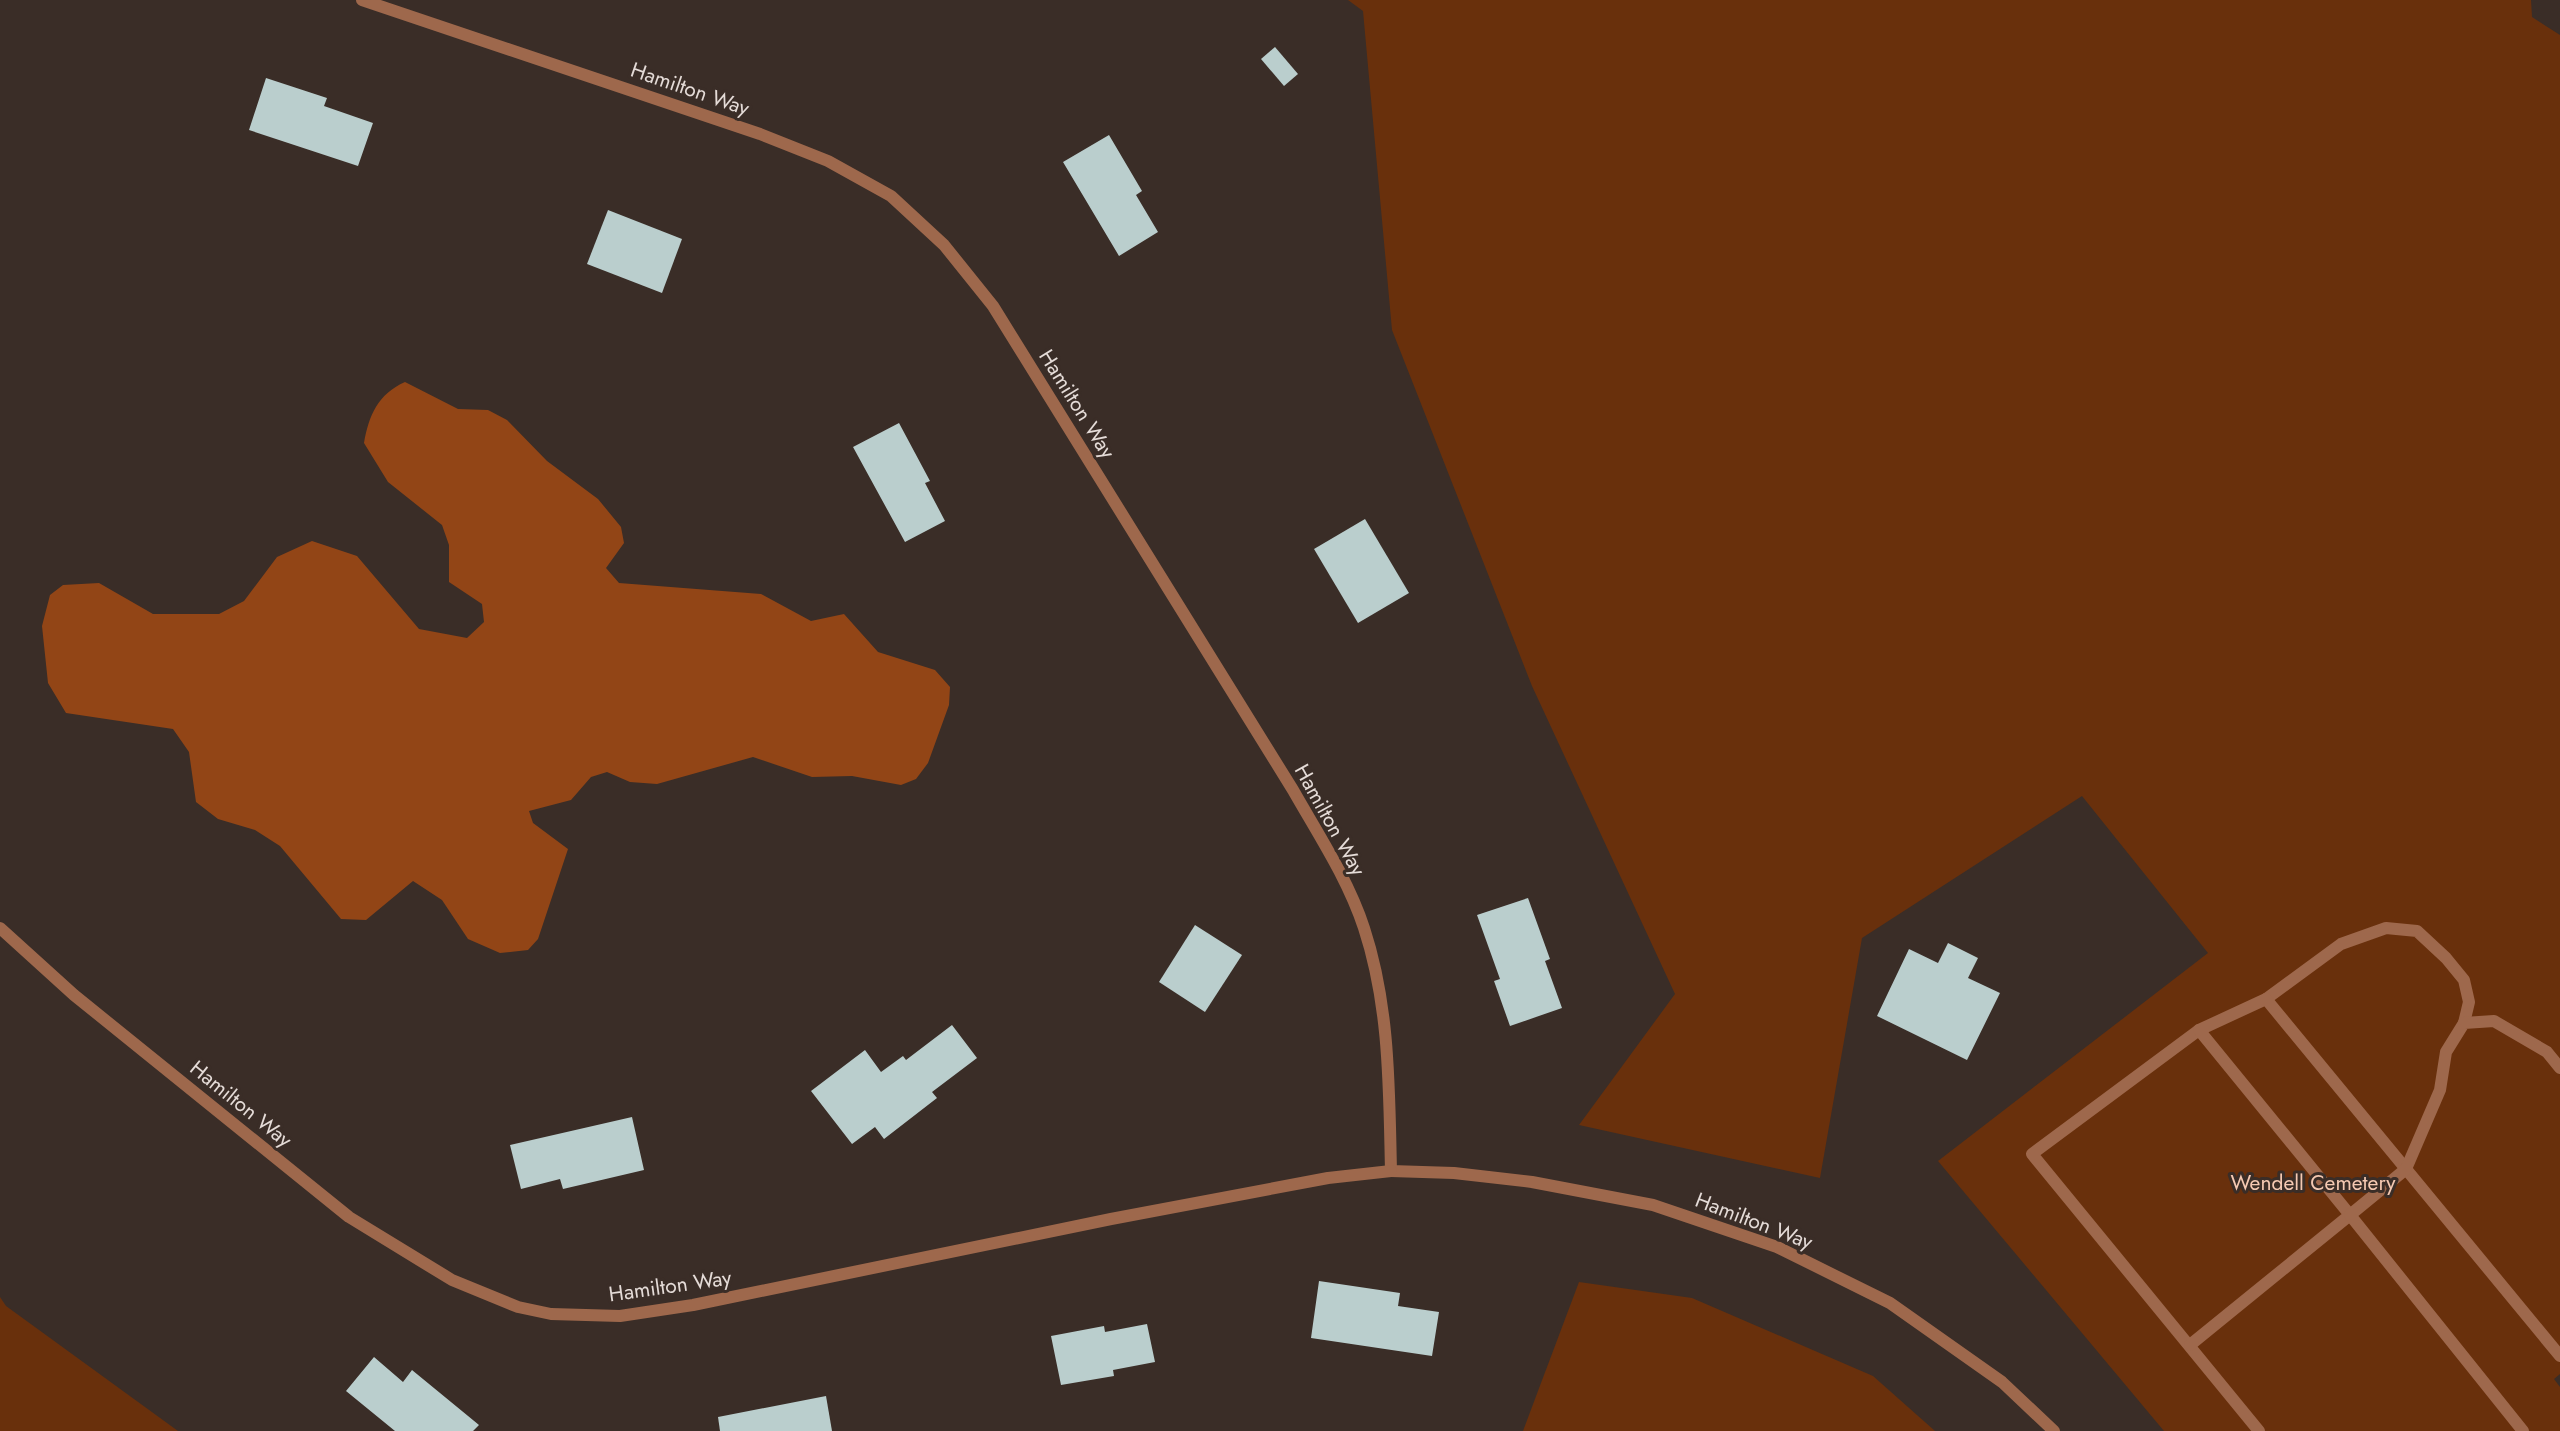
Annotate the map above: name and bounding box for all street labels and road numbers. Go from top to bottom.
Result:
street label: Hamilton Way [627,55,754,124]
street label: Hamilton Way [1032,344,1123,465]
street label: Hamilton Way [1287,759,1373,882]
street label: Hamilton Way [184,1053,299,1155]
street label: Hamilton Way [1691,1185,1818,1257]
street label: Hamilton Way [607,1262,734,1309]

